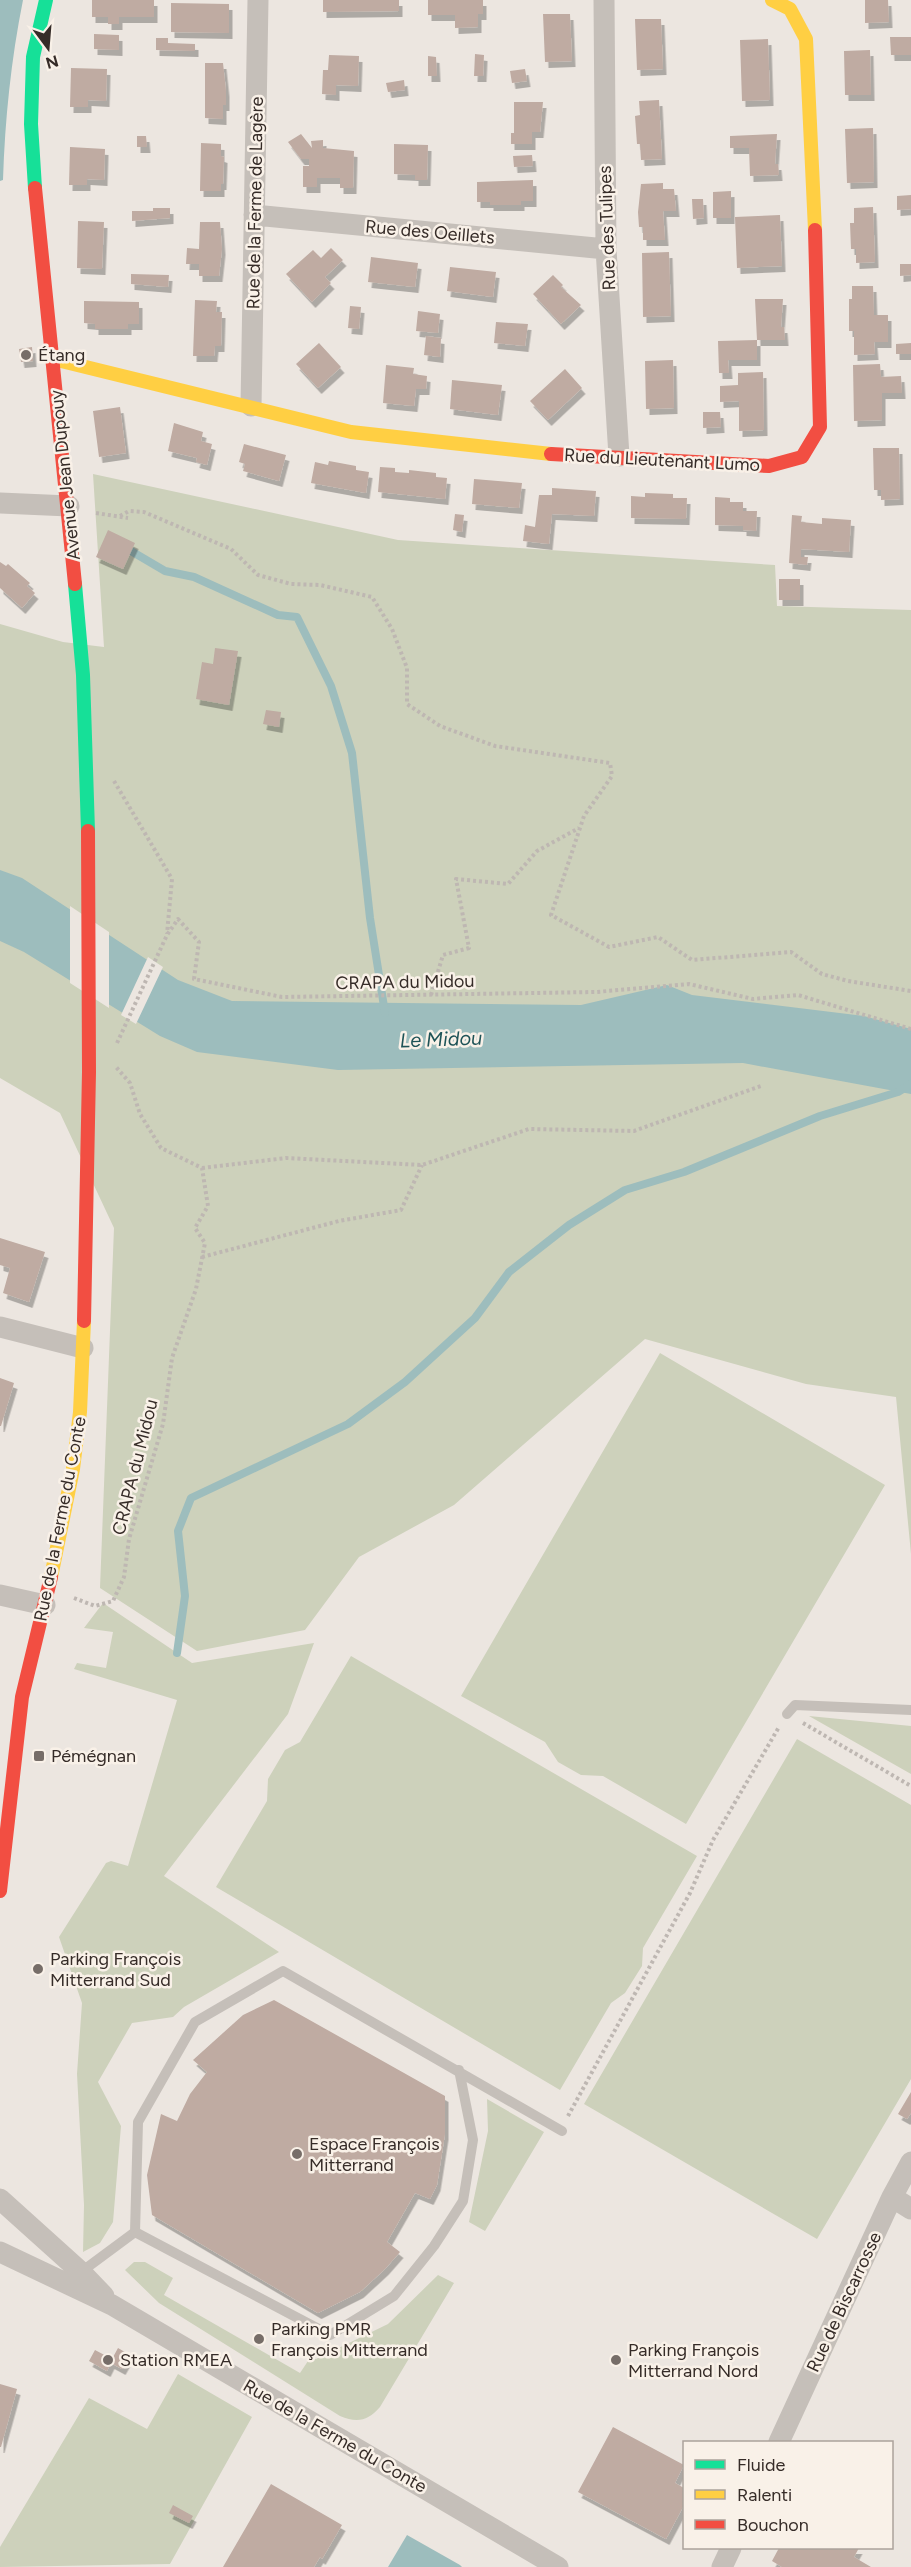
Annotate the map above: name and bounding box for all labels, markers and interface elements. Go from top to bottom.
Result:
north arrow [18,18,78,78]
text: N [43,51,61,73]
street label: Rue de la Ferme de Lagère [242,96,268,310]
street label: Rue des Tulipes [594,165,620,291]
street label: Rue des Oeillets [364,215,496,249]
place label: Étang [38,344,85,366]
marker: Étang [19,348,33,362]
street label: Avenue Jean Dupouy [45,388,85,561]
street label: Rue du Lieutenant Lumo [563,444,761,476]
street label: CRAPA du Midou [335,970,475,994]
water label: Le Midou [399,1026,483,1052]
street label: CRAPA du Midou [108,1397,162,1537]
street label: Rue de la Ferme du Conte [29,1415,91,1623]
place label: Pémégnan [51,1745,136,1767]
marker: Pémégnan [32,1749,46,1763]
place label: Parking François Mitterrand Sud [50,1948,181,1991]
marker: Parking François Mitterrand Sud [31,1962,45,1976]
place label: Espace François Mitterrand [309,2133,440,2176]
marker: Espace François Mitterrand [290,2147,304,2161]
street label: Rue de Biscarrosse [802,2228,886,2376]
place label: Parking PMR François Mitterrand [271,2318,428,2361]
marker: Parking PMR François Mitterrand [252,2332,266,2346]
place label: Parking François Mitterrand Nord [628,2339,759,2382]
place label: Station RMEA [120,2349,232,2371]
marker: Station RMEA [101,2353,115,2367]
marker: Parking François Mitterrand Nord [609,2353,623,2367]
street label: Rue de la Ferme du Conte [239,2374,431,2498]
legend [683,2441,893,2549]
text: Fluide [737,2454,786,2476]
text: Ralenti [737,2484,792,2506]
text: Bouchon [737,2514,809,2536]

